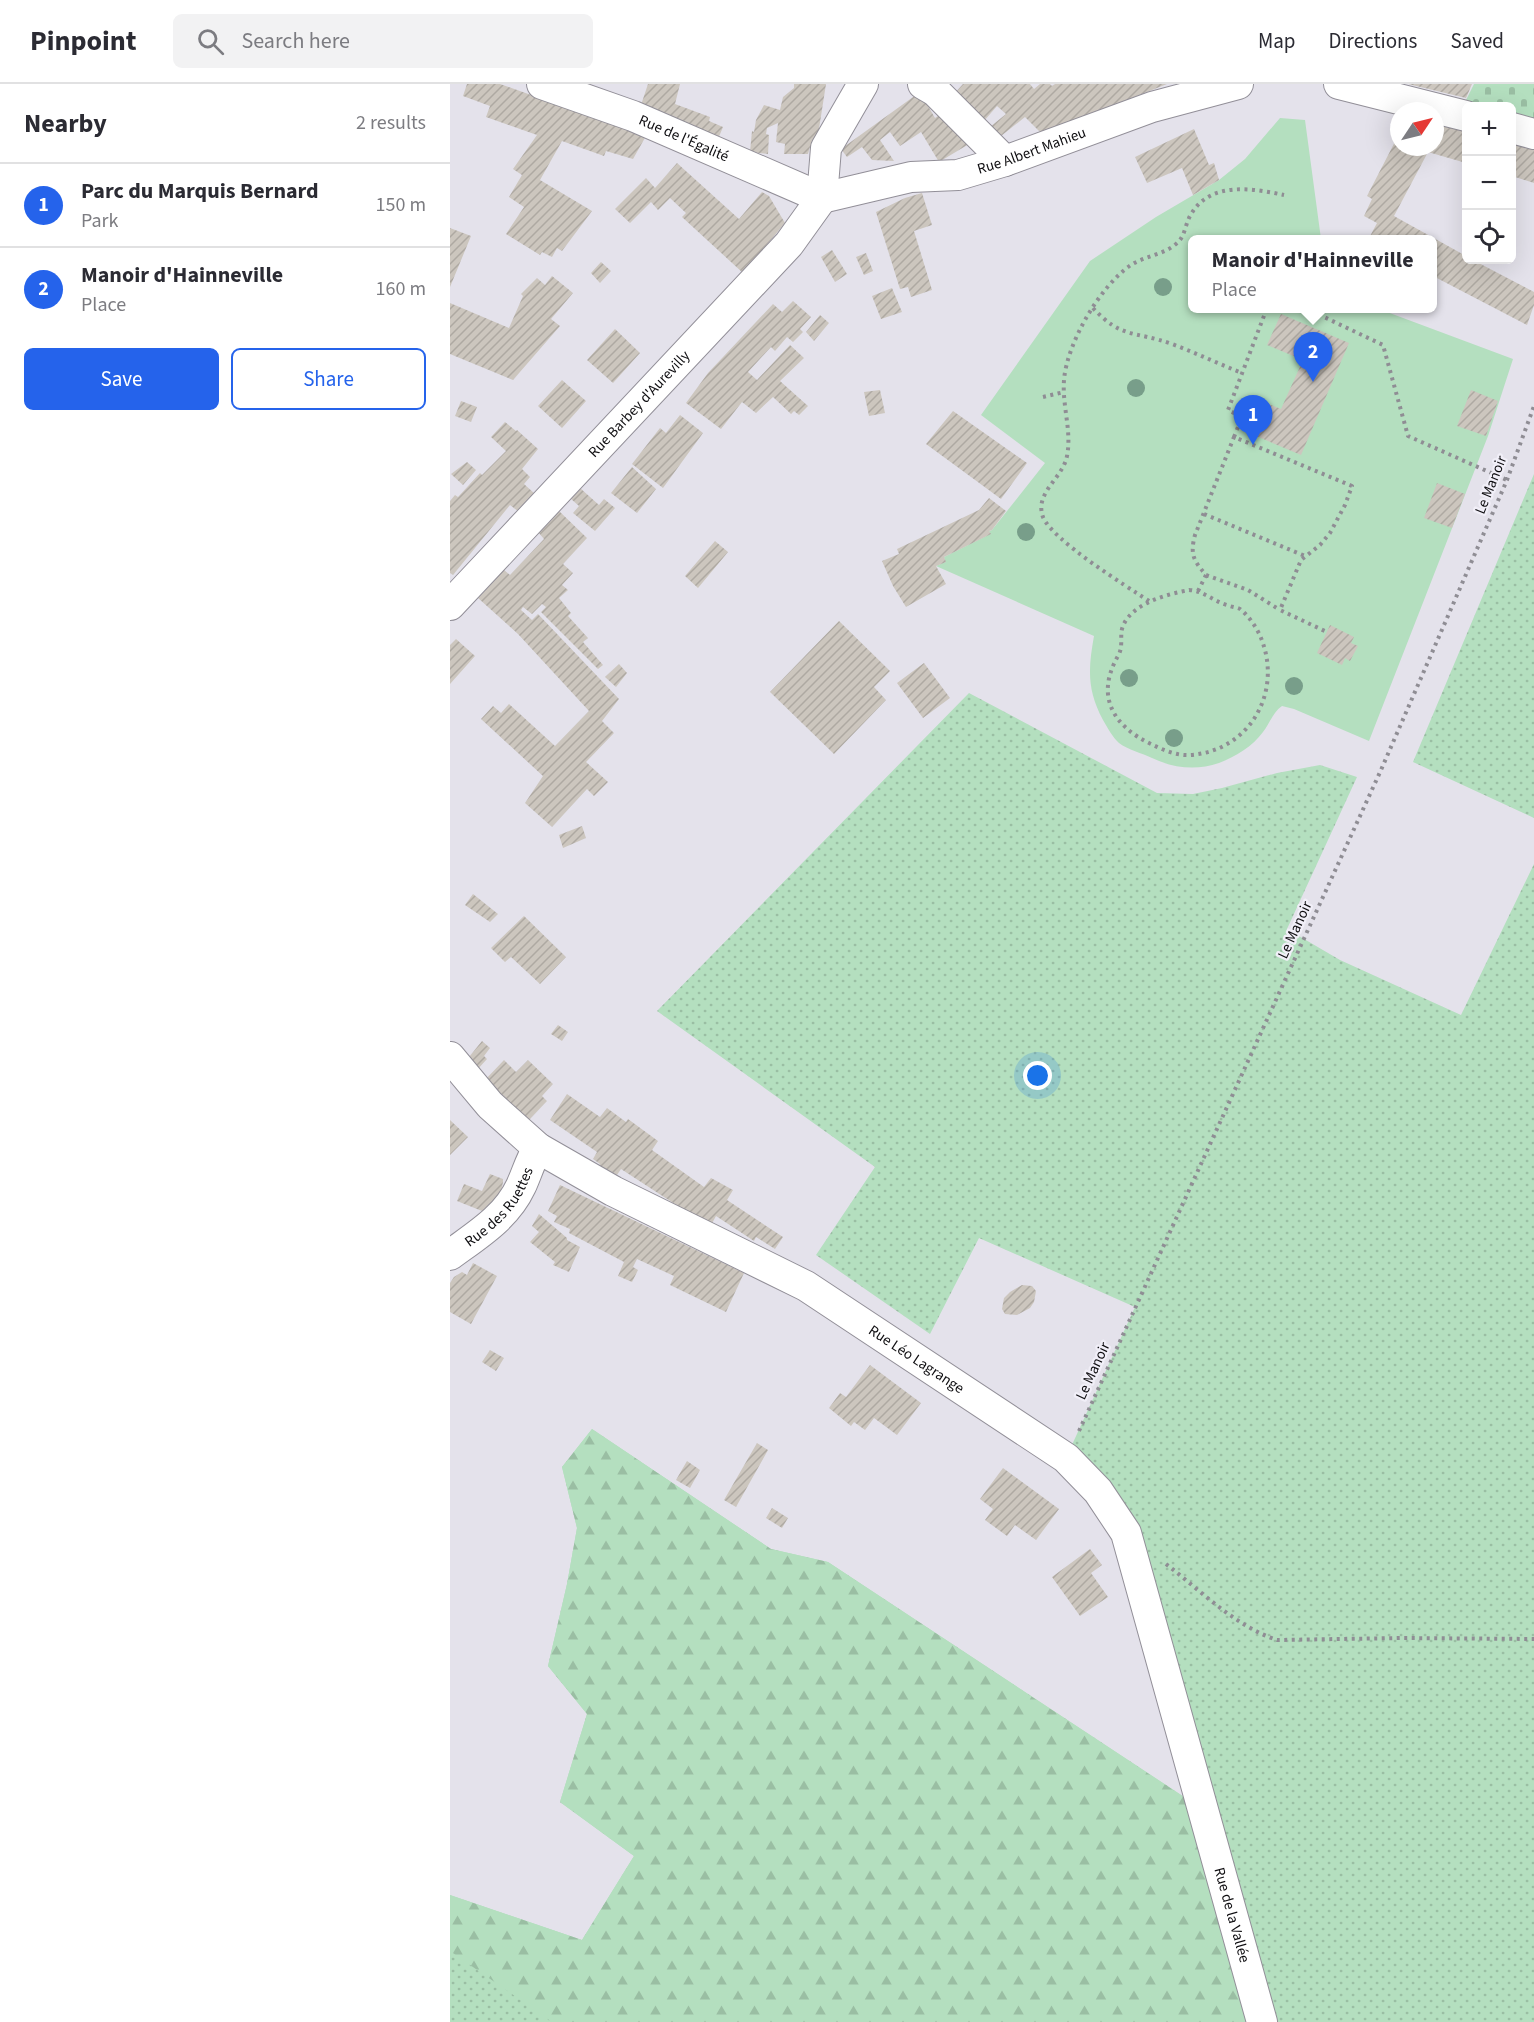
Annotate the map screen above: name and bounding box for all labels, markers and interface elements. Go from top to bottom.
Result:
search box [173,14,593,68]
text: Pinpoint [30,21,137,61]
icon: search [194,25,227,58]
text: Search here [242,25,350,57]
text: Map [1258,26,1296,56]
text: Directions [1329,26,1417,56]
text: Saved [1450,26,1504,56]
north arrow [1390,102,1444,156]
map controls [1462,102,1516,264]
button: + [1462,102,1516,156]
text: Nearby [24,105,107,142]
text: 2 results [356,109,426,137]
street label: Rue de l'Égalité [636,109,732,167]
street label: Rue Albert Mahieu [975,122,1089,179]
button: − [1462,156,1516,210]
text: Parc du Marquis Bernard [81,175,319,207]
text: 1 [38,191,49,219]
text: 150 m [376,191,426,219]
text: Park [81,207,118,235]
button: locate [1462,210,1516,264]
popup [1188,235,1437,313]
text: Manoir d'Hainneville [1211,244,1414,276]
text: Manoir d'Hainneville [81,259,283,291]
text: 2 [38,275,49,303]
text: 160 m [376,275,426,303]
text: Place [1211,276,1257,304]
text: Place [81,291,126,319]
pin: 2 [1294,332,1332,382]
street label: Rue Barbey d'Aurevilly [583,346,695,462]
button: Save [24,348,219,410]
button: Share [231,348,426,410]
pin: 1 [1234,396,1272,445]
street label: Le Manoir [1470,452,1513,517]
street label: Le Manoir [1273,897,1318,962]
your location [1023,1061,1052,1090]
street label: Rue des Ruettes [460,1164,538,1252]
street label: Rue Léo Lagrange [865,1320,969,1398]
street label: Le Manoir [1071,1338,1116,1403]
street label: Rue de la Vallée [1209,1865,1255,1965]

